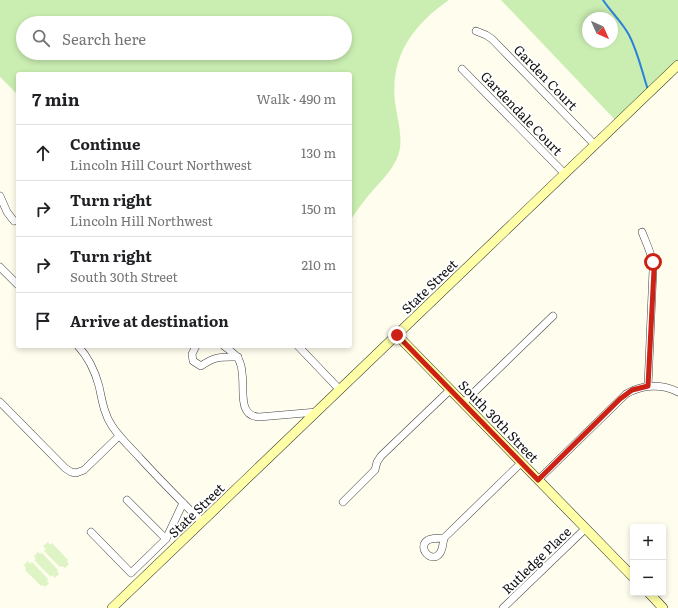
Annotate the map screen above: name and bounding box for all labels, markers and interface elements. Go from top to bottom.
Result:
north arrow [582,12,618,48]
search box [16,16,352,60]
icon: search [30,27,52,49]
text: Search here [62,27,146,50]
street label: Garden Court [510,40,583,115]
street label: Gardendale Court [477,67,568,160]
text: 7 min [32,86,80,111]
text: Walk · 490 m [257,89,336,108]
text: Continue [70,132,140,155]
icon: ahead [32,142,54,164]
text: 130 m [301,143,336,162]
text: Lincoln Hill Court Northwest [70,155,252,174]
text: Turn right [70,188,152,211]
icon: right [32,198,54,220]
text: 150 m [301,199,336,218]
text: Lincoln Hill Northwest [70,211,213,230]
text: Turn right [70,244,152,267]
route start [644,253,662,271]
icon: right [32,254,54,276]
street label: State Street [397,254,462,318]
text: 210 m [301,255,336,274]
text: South 30th Street [70,267,178,286]
text: Arrive at destination [70,309,229,332]
icon: arrive [32,310,54,332]
route end [388,326,406,344]
street label: South 30th Street [455,376,544,467]
street label: State Street [164,478,229,542]
street label: Rutledge Place [497,522,575,598]
map controls [630,524,666,596]
button: + [630,524,666,560]
button: − [630,560,666,596]

